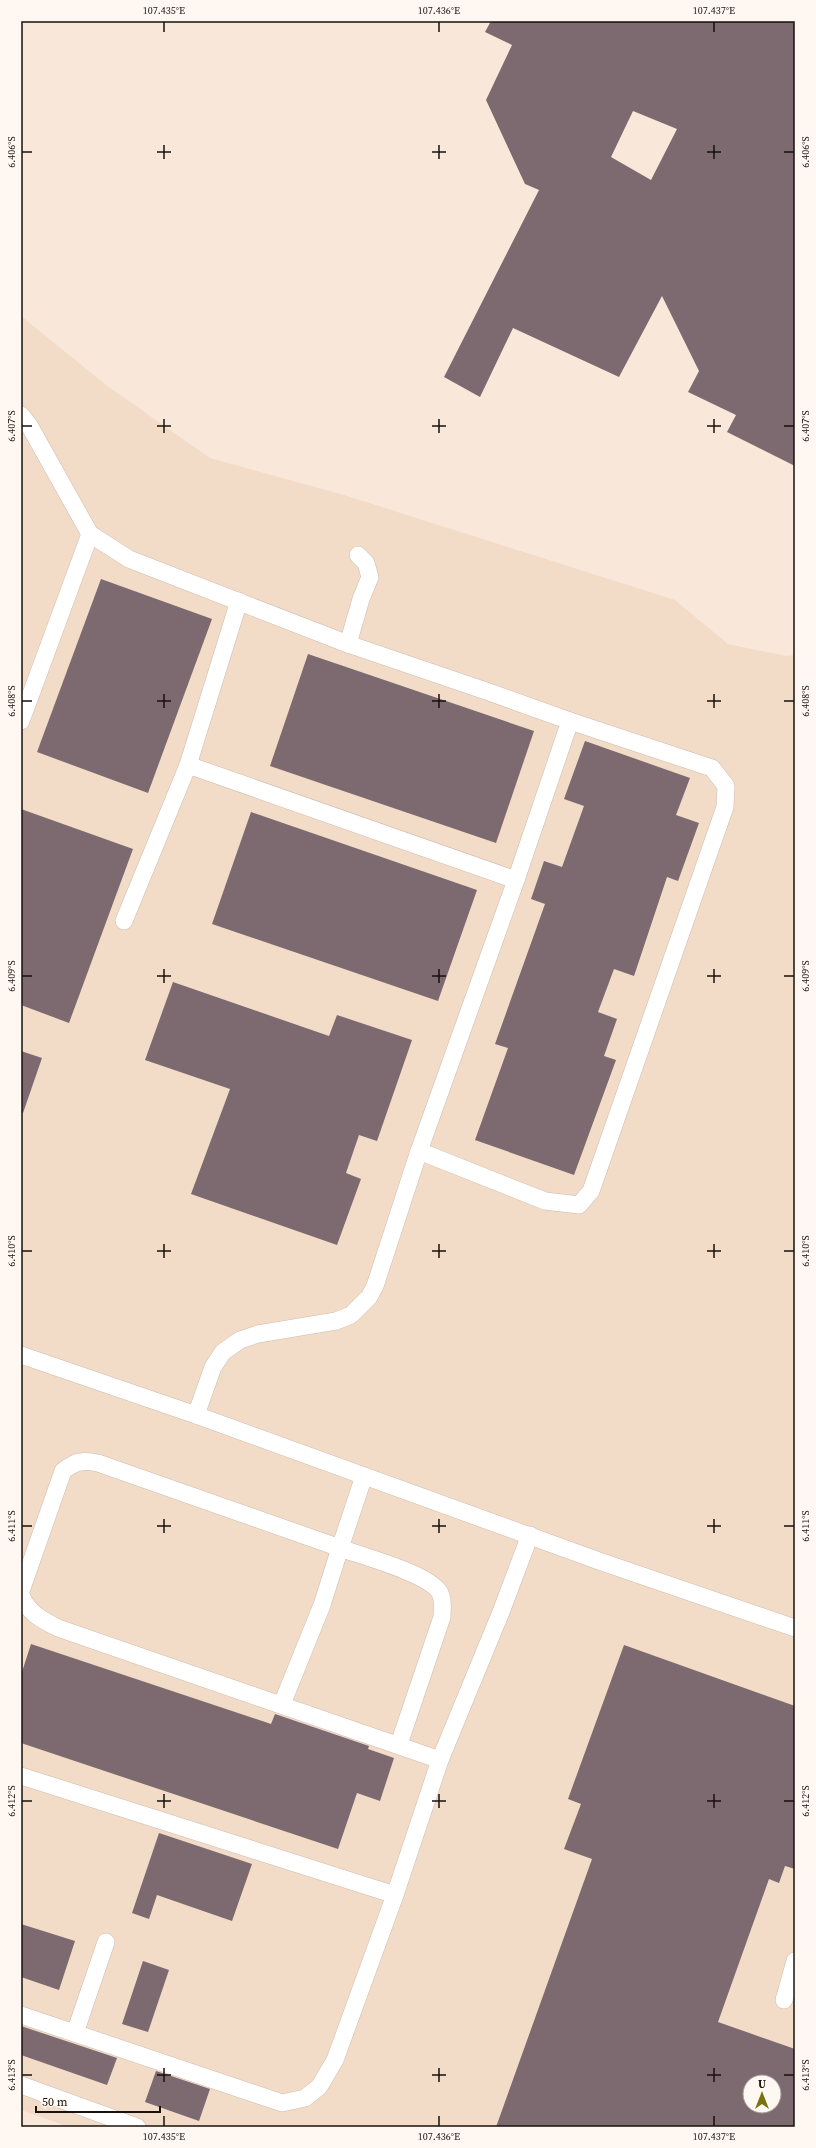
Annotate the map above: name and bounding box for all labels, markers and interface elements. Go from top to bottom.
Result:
text: 107.435°E [143,4,185,17]
text: 107.436°E [418,4,460,17]
text: 107.437°E [693,4,735,17]
text: 6.406°S [5,136,18,168]
text: 6.406°S [799,136,812,168]
text: 6.407°S [5,410,18,442]
text: 6.407°S [799,410,812,442]
text: 6.408°S [5,685,18,717]
text: 6.408°S [799,685,812,717]
text: 6.409°S [5,960,18,992]
text: 6.409°S [799,960,812,992]
text: 6.410°S [5,1235,18,1267]
text: 6.410°S [799,1235,812,1267]
text: 6.411°S [5,1510,18,1542]
text: 6.411°S [799,1510,812,1542]
text: 6.412°S [5,1785,18,1817]
text: 6.412°S [799,1785,812,1817]
text: 6.413°S [5,2059,18,2091]
text: 6.413°S [799,2059,812,2091]
north arrow [742,2074,782,2114]
text: U [758,2077,766,2092]
scale bar [36,2088,160,2114]
text: 50 m [42,2094,68,2110]
text: 107.435°E [143,2130,185,2143]
text: 107.436°E [418,2130,460,2143]
text: 107.437°E [693,2130,735,2143]

